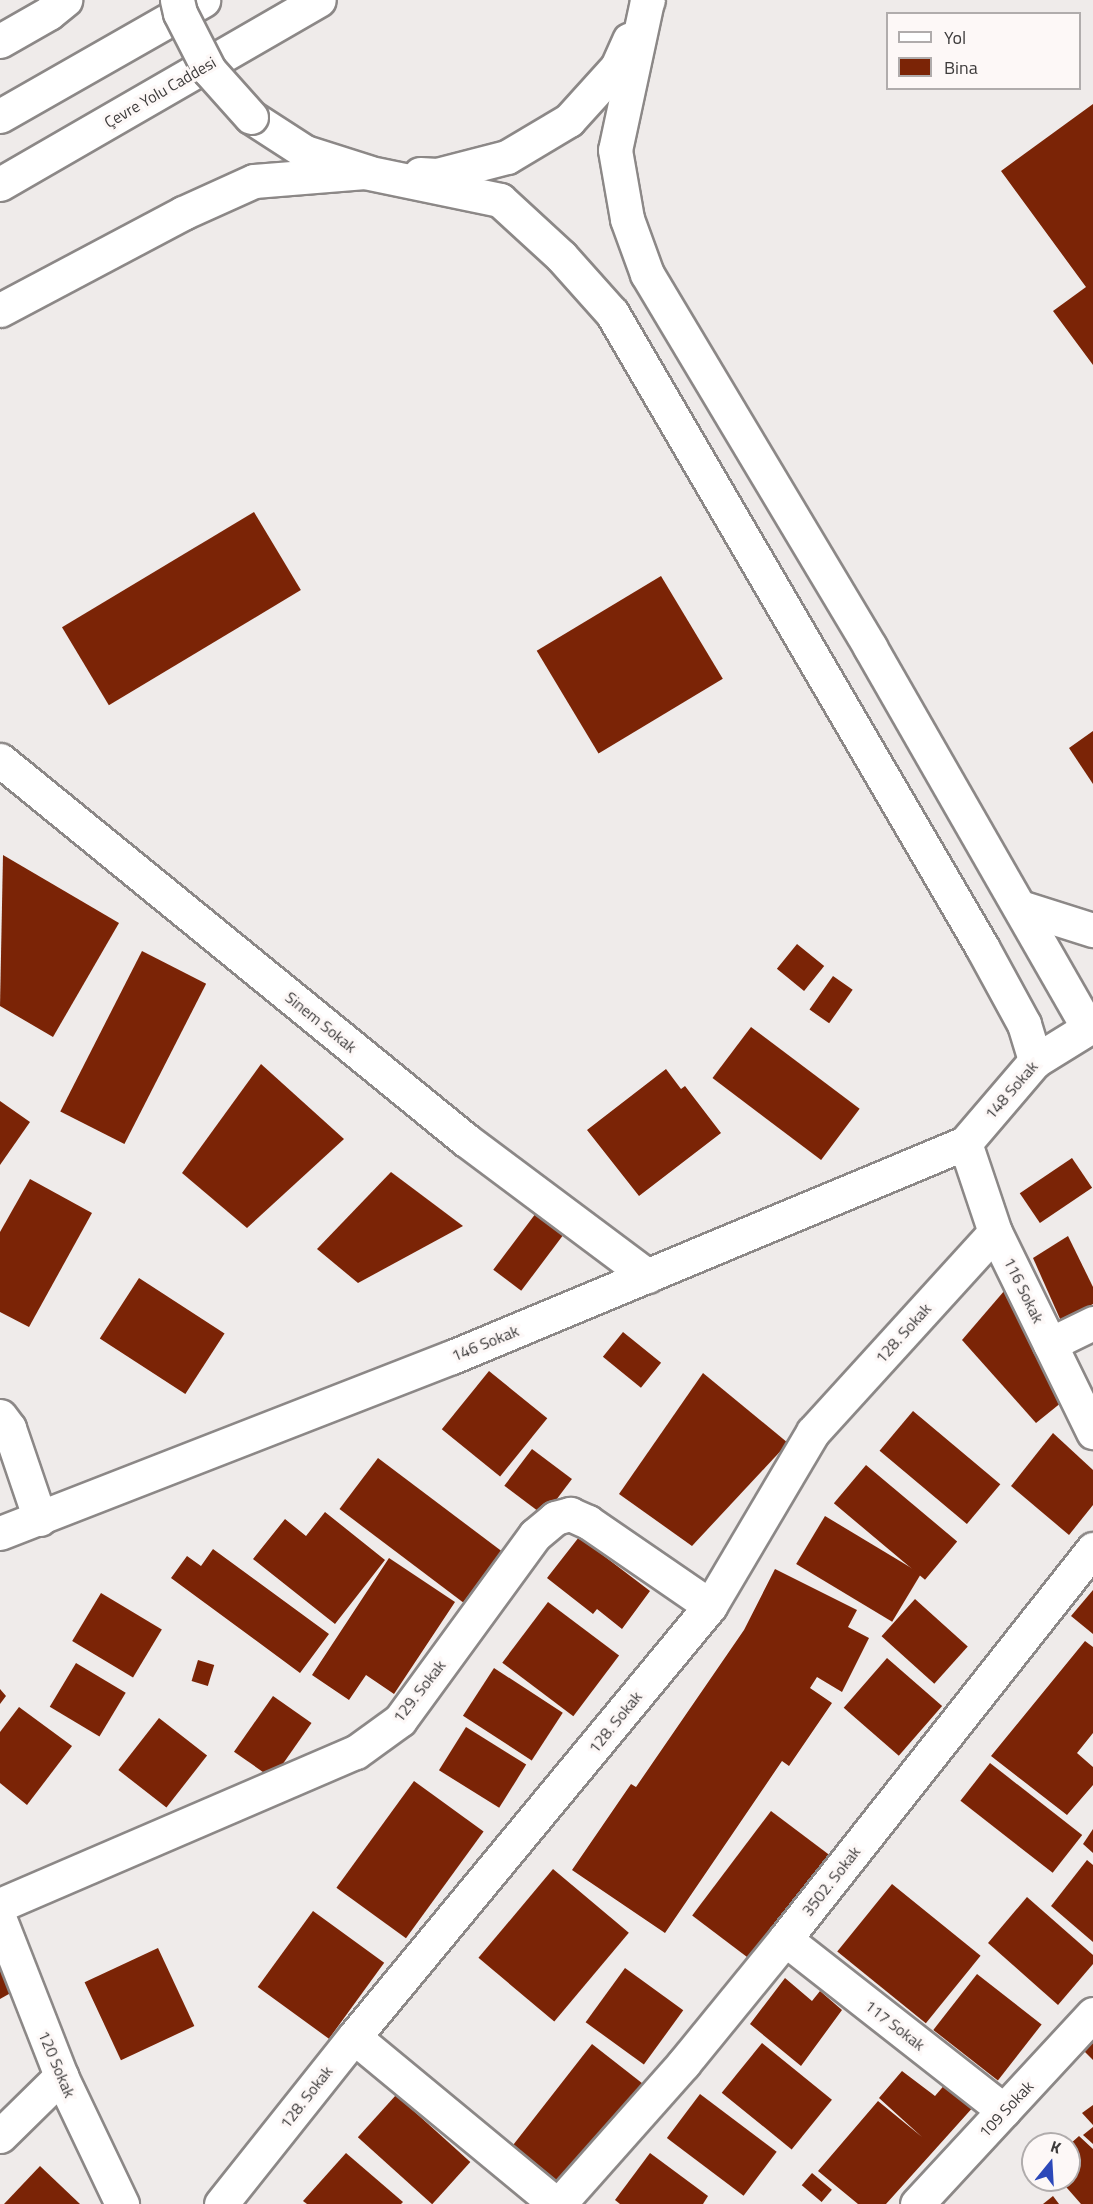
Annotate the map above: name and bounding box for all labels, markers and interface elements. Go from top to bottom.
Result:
legend [886,12,1081,90]
text: Yol [944,24,966,51]
street label: Çevre Yolu Caddesi [101,52,219,132]
text: Bina [944,54,978,81]
street label: Sinem Sokak [281,987,361,1057]
street label: 148 Sokak [981,1057,1041,1123]
street label: 116 Sokak [1000,1254,1048,1326]
street label: 128. Sokak [871,1299,935,1367]
street label: 146 Sokak [449,1321,521,1365]
street label: 129. Sokak [389,1656,449,1726]
street label: 128. Sokak [584,1687,646,1757]
street label: 3502. Sokak [798,1842,864,1920]
street label: 117 Sokak [861,1996,929,2054]
street label: 120 Sokak [34,2028,80,2100]
street label: 128. Sokak [276,2062,336,2132]
street label: 109 Sokak [975,2077,1037,2141]
north arrow [1021,2132,1081,2192]
text: K [1048,2134,1064,2160]

